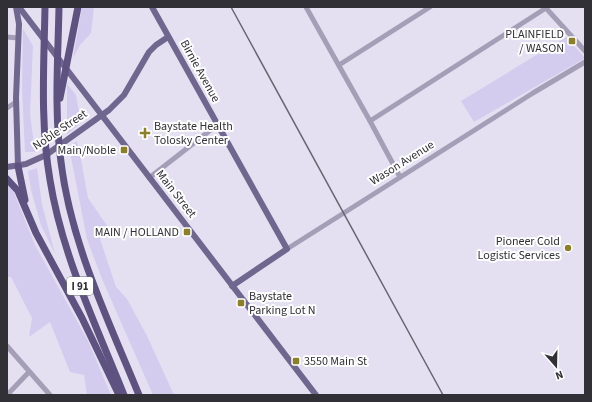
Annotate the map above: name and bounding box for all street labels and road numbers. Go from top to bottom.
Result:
street label: Birnie Avenue [176,37,224,105]
street label: Noble Street [29,106,91,154]
street label: Wason Avenue [367,136,437,189]
street label: Main Street [152,166,200,222]
road number: I 91 [67,277,93,295]

